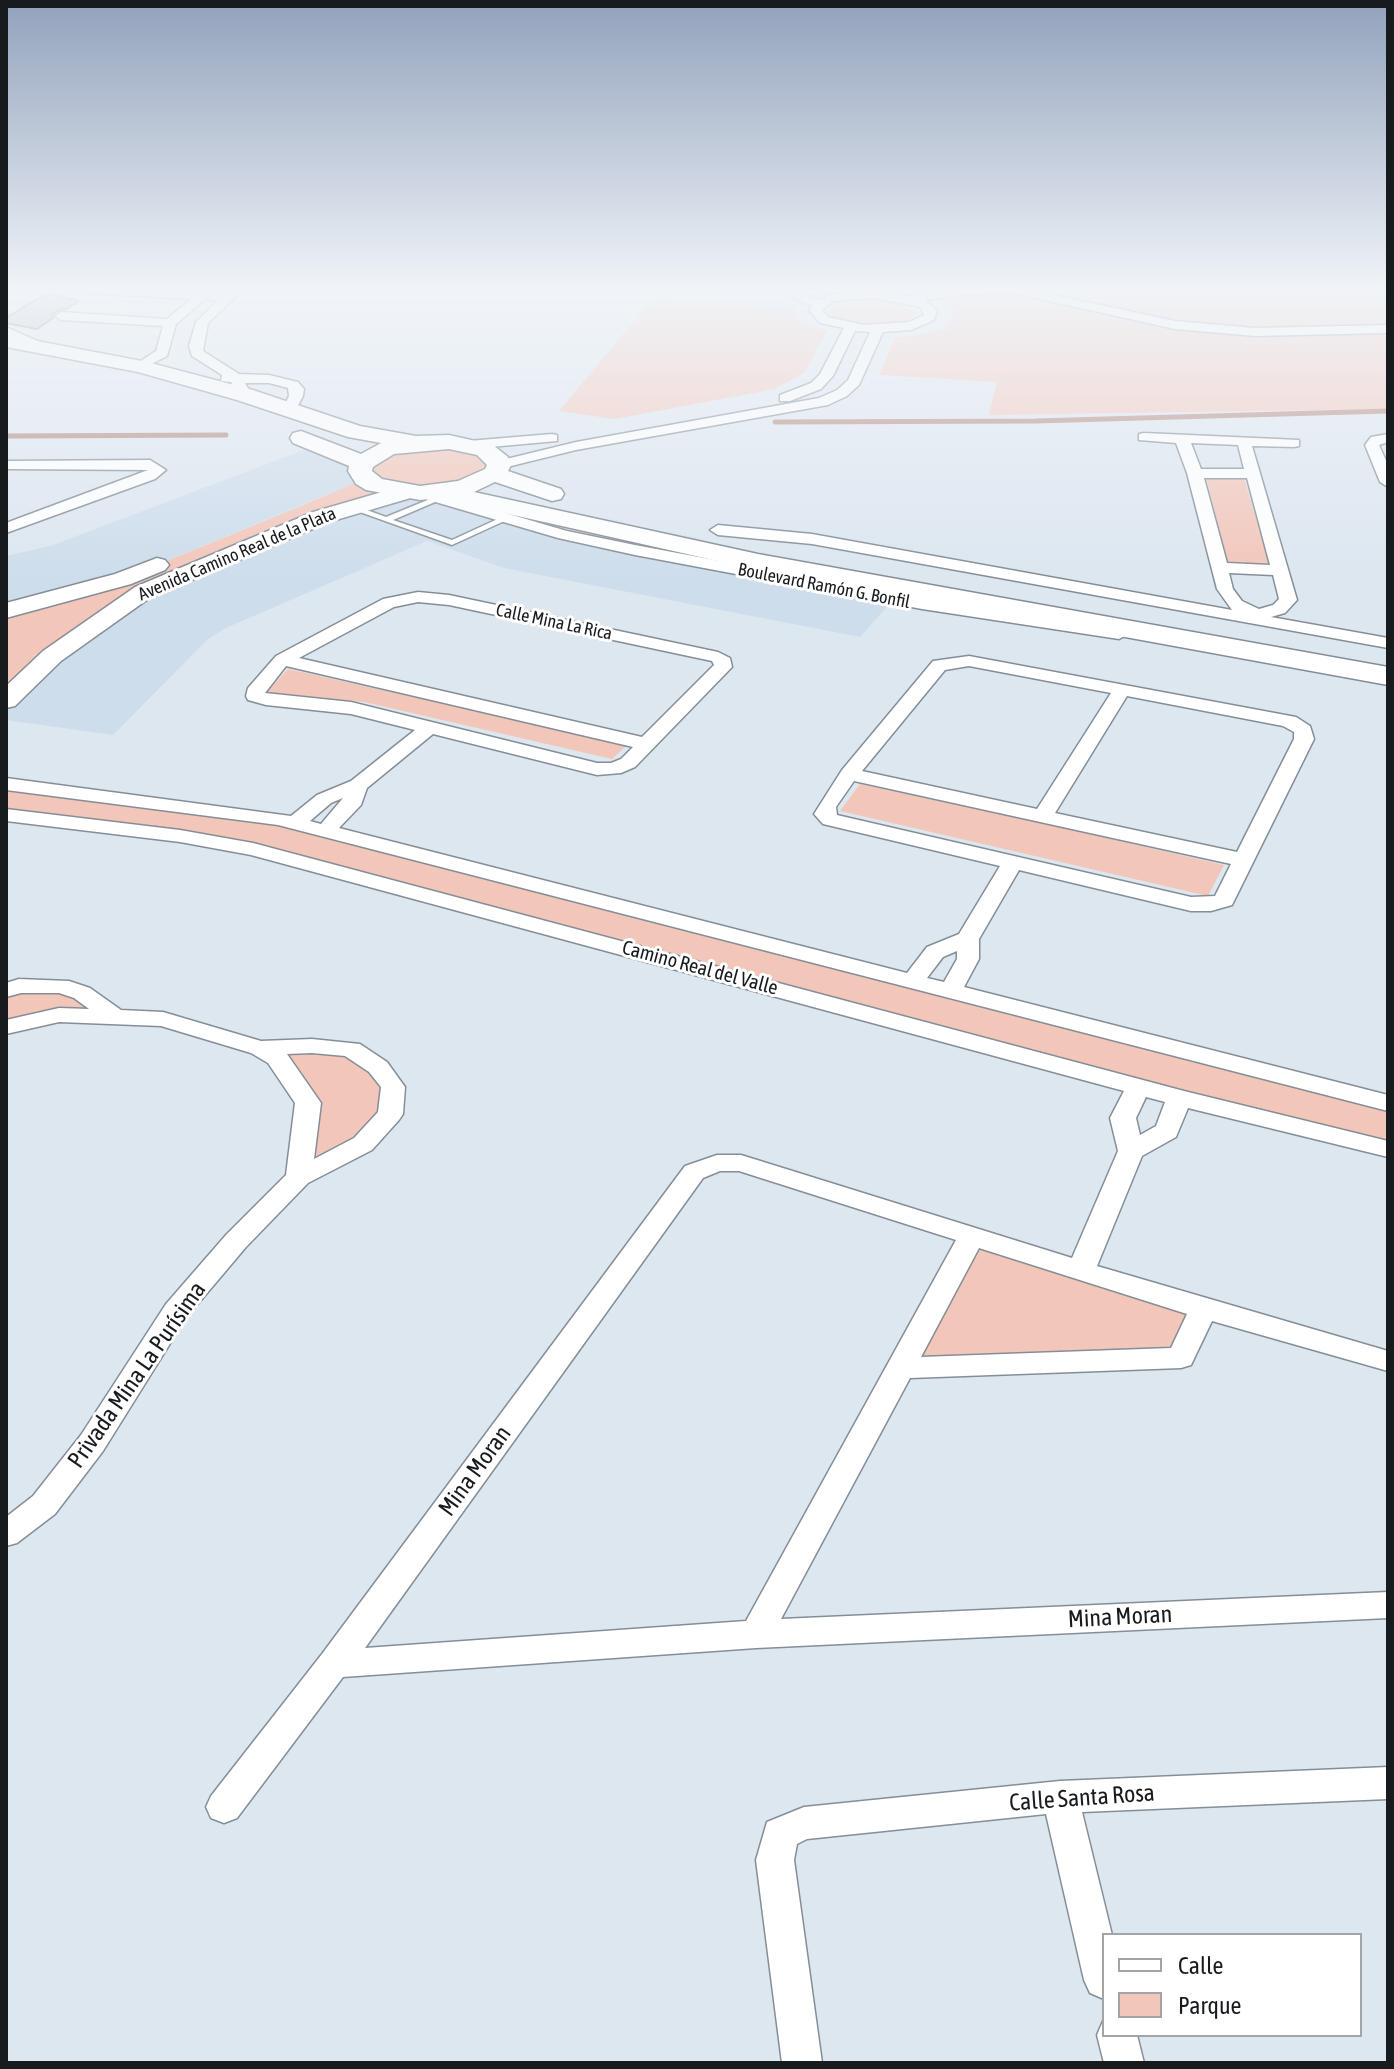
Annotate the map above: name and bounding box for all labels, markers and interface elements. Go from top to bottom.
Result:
street label: Avenida Camino Real de la Plata [135,502,339,606]
street label: Boulevard Ramón G. Bonfil [736,559,912,613]
street label: Calle Mina La Rica [494,599,614,645]
street label: Camino Real del Valle [620,936,780,1000]
street label: Privada Mina La Purísima [62,1276,212,1474]
street label: Mina Moran [433,1420,517,1522]
street label: Mina Moran [1067,1600,1173,1634]
street label: Calle Santa Rosa [1008,1779,1156,1817]
legend [1102,1933,1362,2037]
text: Calle [1178,1952,1223,1979]
text: Parque [1178,1992,1241,2019]

